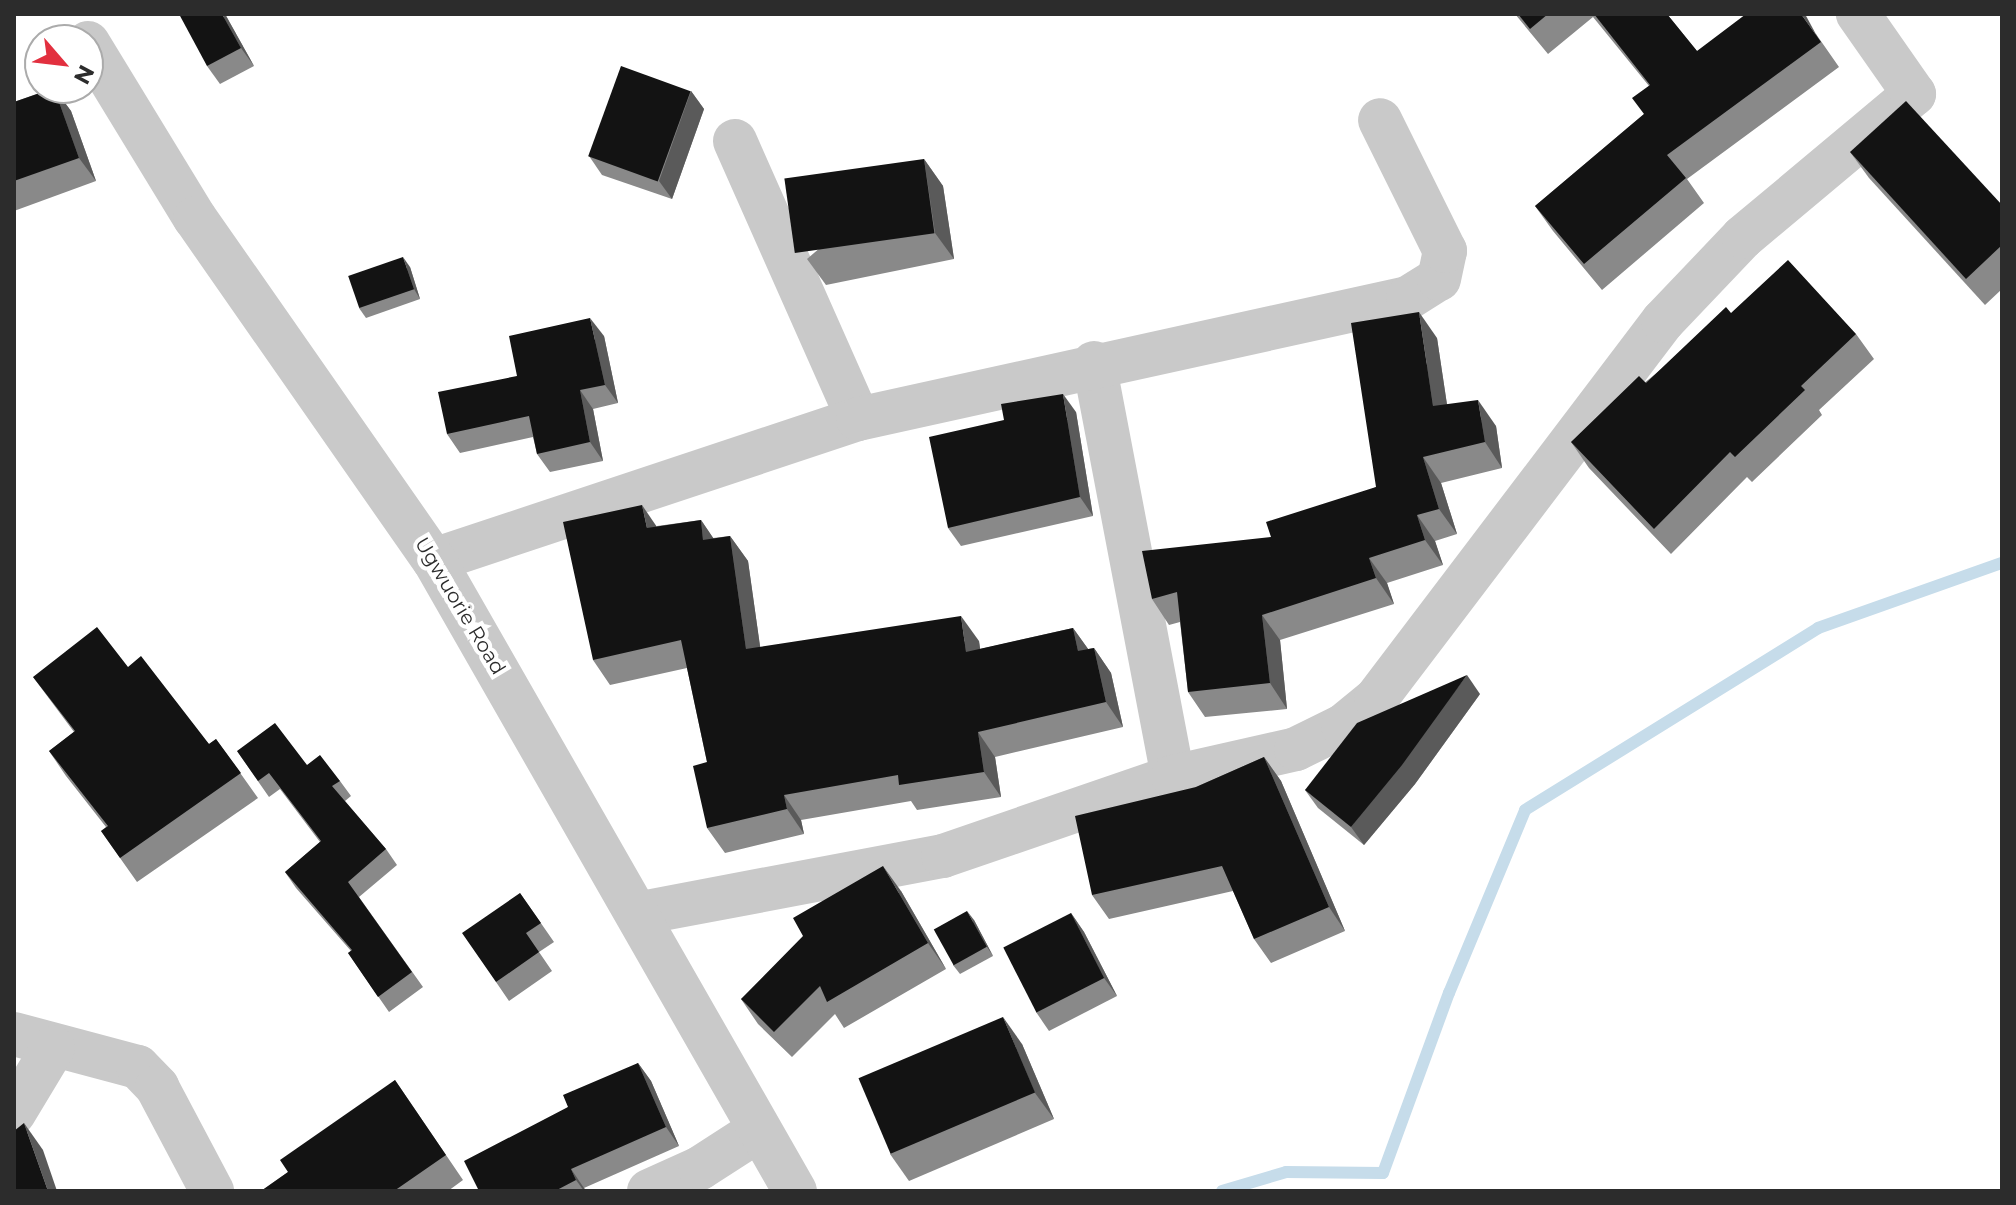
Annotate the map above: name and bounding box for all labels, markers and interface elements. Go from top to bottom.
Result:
north arrow [24,24,104,104]
text: N [68,60,100,89]
street label: Ugwuorie Road [410,533,510,679]

